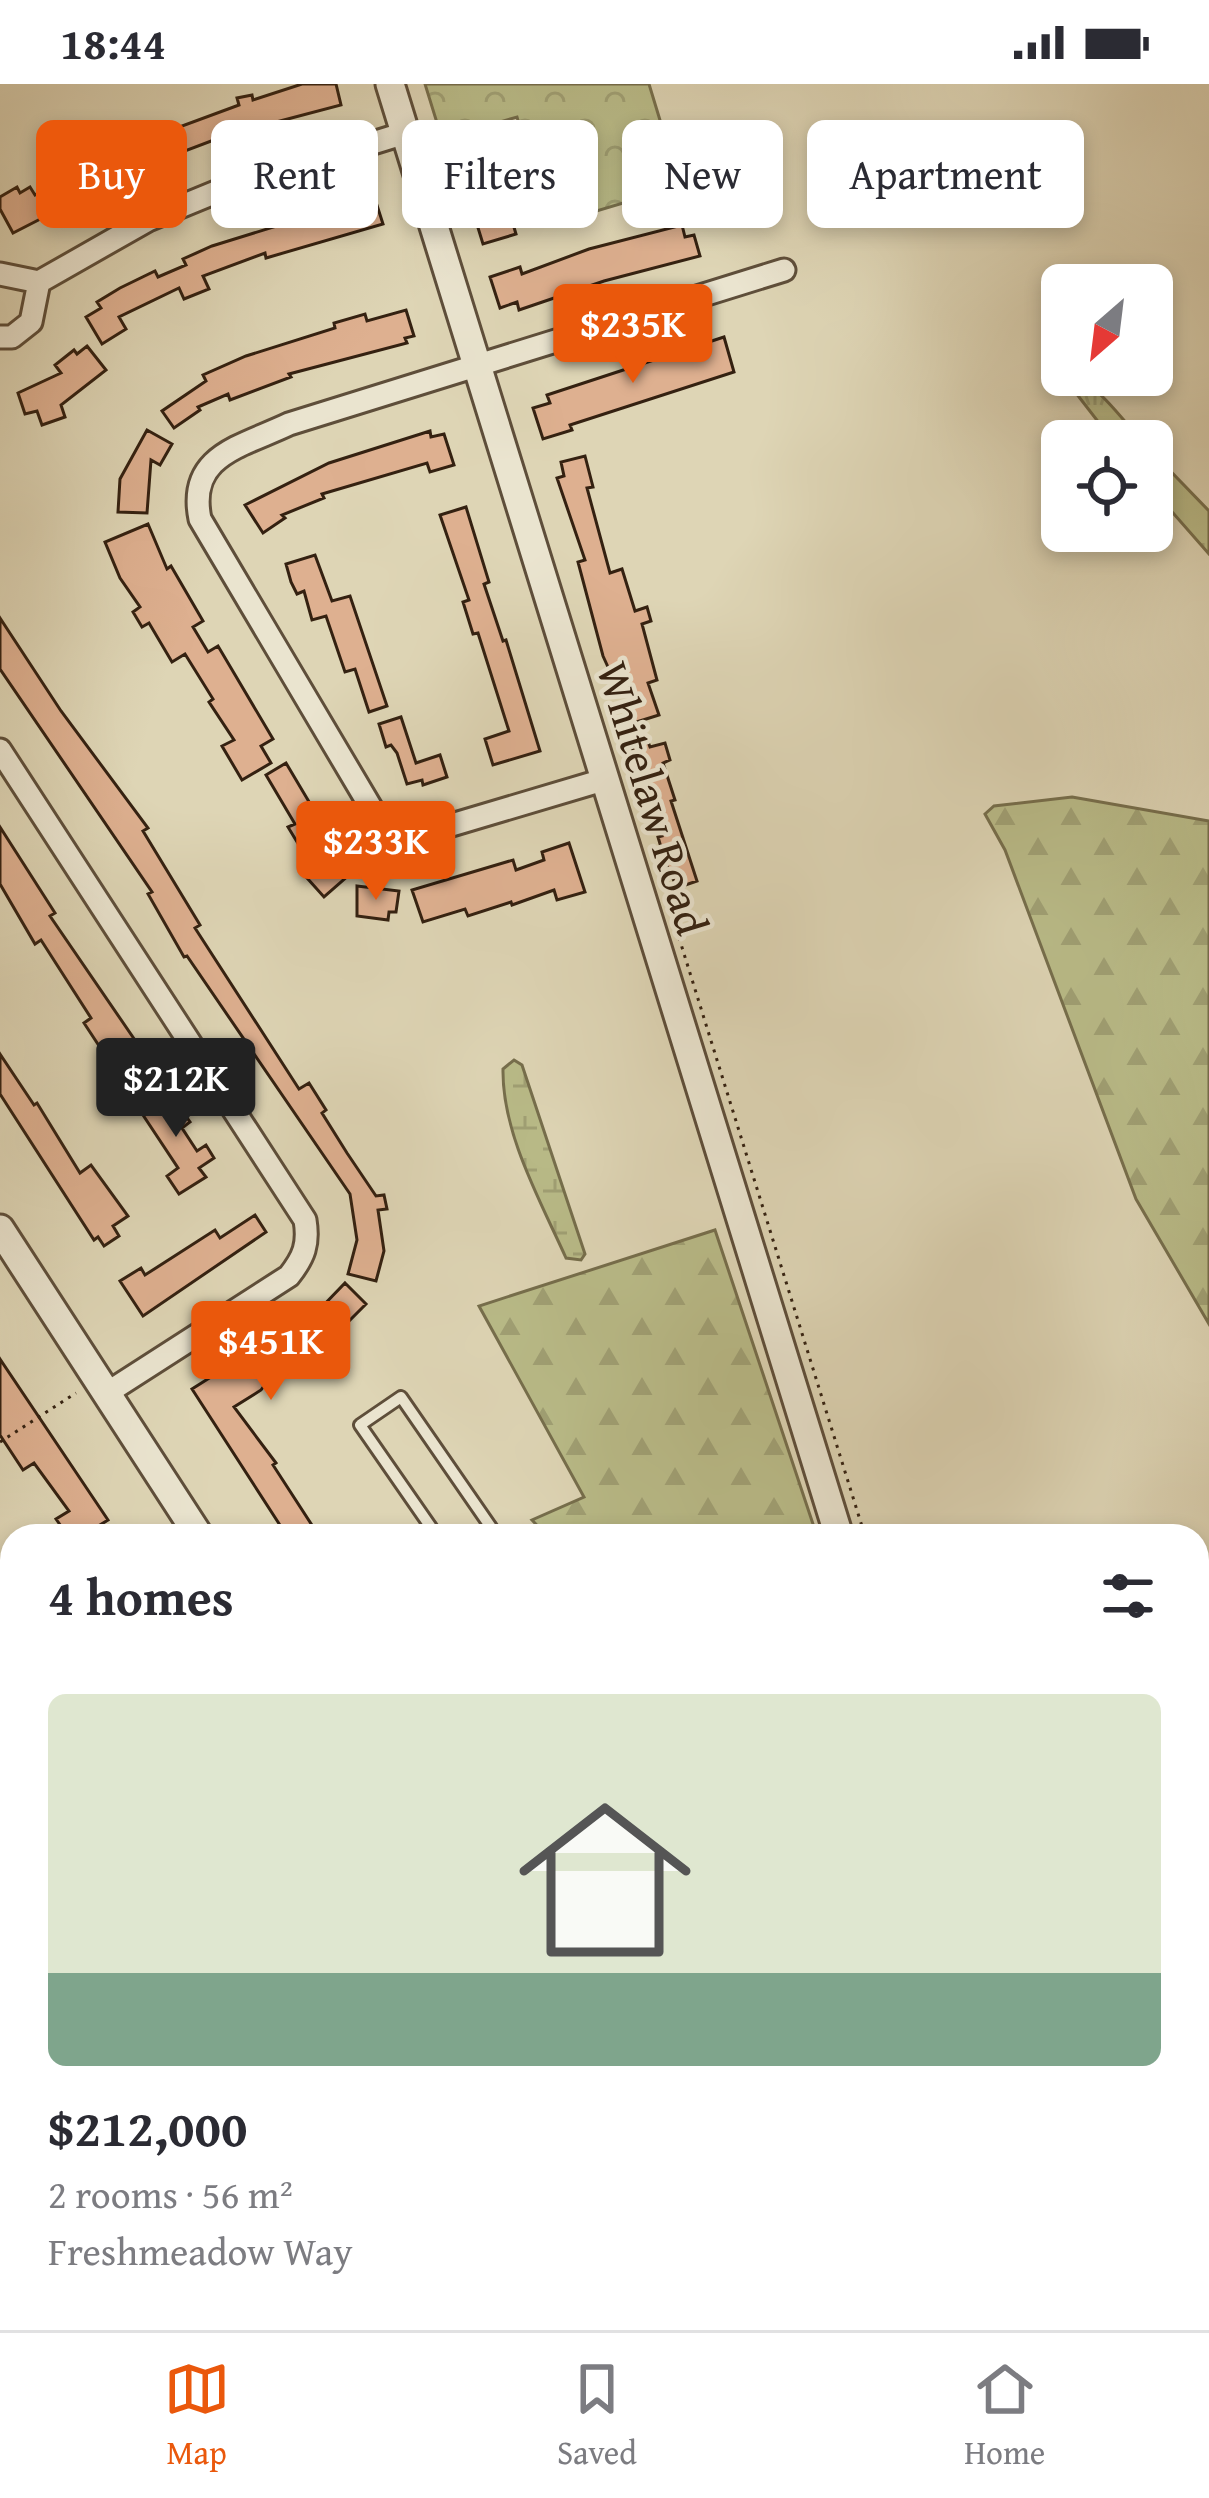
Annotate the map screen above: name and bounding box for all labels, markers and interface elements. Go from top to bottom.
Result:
text: 18:44 [60,10,166,75]
chip: Buy [36,120,187,228]
chip: Rent [211,120,378,228]
chip: Filters [402,120,598,228]
chip: New [622,120,783,228]
chip: Apartment [807,120,1084,228]
north arrow [1041,264,1173,396]
map controls [1041,264,1173,552]
pin: $235K [549,284,717,386]
text: $235K [580,294,686,351]
button: locate [1041,420,1173,552]
street label: Whitelaw Road [581,653,726,942]
pin: $233K [292,801,460,903]
text: $233K [323,811,429,868]
pin: $212K [92,1038,260,1140]
text: $212K [123,1048,229,1105]
pin: $451K [187,1301,355,1403]
text: $451K [218,1311,324,1368]
text: 4 homes [48,1559,234,1634]
icon: filters [1095,1563,1161,1629]
icon: home [497,1772,713,1988]
text: $212,000 [48,2090,247,2165]
text: 2 rooms · 56 m² [48,2165,293,2222]
text: Freshmeadow Way [48,2222,353,2279]
tab: Map [164,2356,230,2476]
tab: Saved [557,2356,637,2476]
tab: Home [964,2356,1045,2476]

